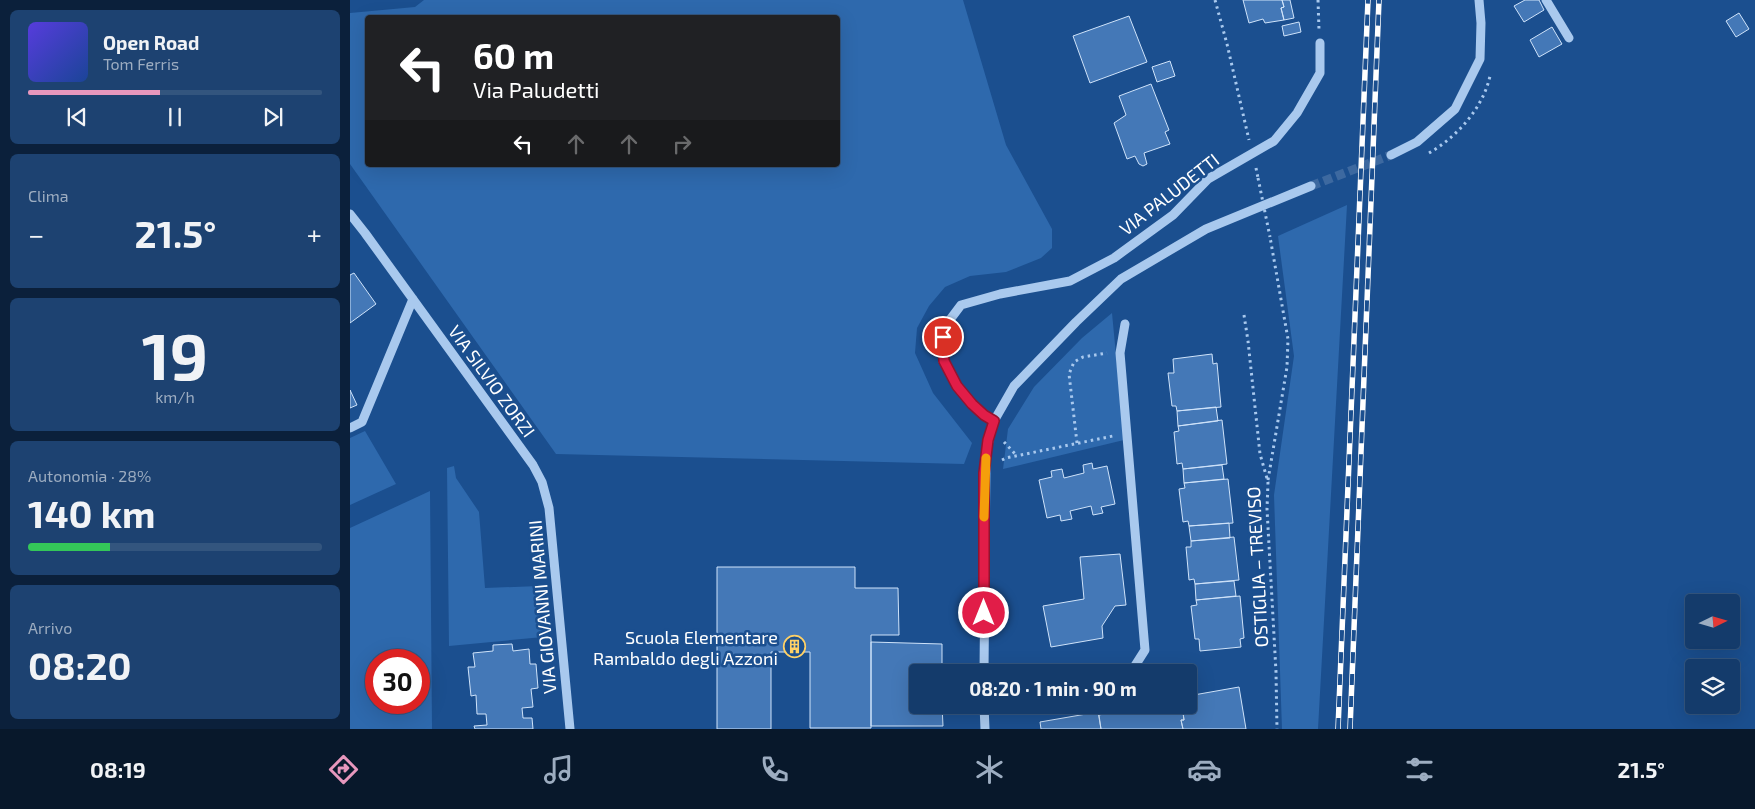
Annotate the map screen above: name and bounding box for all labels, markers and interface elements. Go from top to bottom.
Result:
text: Open Road [103,31,199,54]
text: 60 m [473,34,554,76]
icon: left [390,35,455,100]
text: Tom Ferris [103,54,179,73]
text: Via Paludetti [473,76,600,102]
icon: previous [63,103,91,131]
icon: pause [161,103,189,131]
icon: next [259,103,287,131]
icon: left [509,130,537,158]
icon: ahead [562,130,590,158]
icon: ahead [615,130,643,158]
icon: right [668,130,696,158]
street label: VIA PALUDETTI [1115,148,1223,240]
text: Clima [28,186,69,205]
text: 21.5° [135,210,216,256]
text: − [28,217,44,251]
text: + [307,217,322,251]
text: 19 [142,315,208,393]
pin [922,316,964,358]
street label: VIA SILVIO ZORZI [444,321,540,441]
icon: arrive [929,323,957,351]
text: km/h [155,387,195,406]
text: Autonomia · 28% [28,466,151,485]
street label: OSTIGLIA – TREVISO [1242,486,1272,648]
text: 140 km [28,490,156,536]
street label: VIA GIOVANNI MARINI [523,519,561,695]
position arrow [957,586,1009,638]
north arrow [1685,594,1740,649]
map controls [1685,594,1740,714]
text: Arrivo [28,618,72,637]
place label: Scuola Elementare Rambaldo degli Azzoni [593,626,778,669]
building icon: Scuola Elementare Rambaldo degli Azzoni [782,635,806,659]
text: 08:20 [28,642,131,688]
speed limit sign: 30 [365,649,430,714]
button: layers [1685,659,1740,714]
text: 08:20 · 1 min · 90 m [969,677,1137,700]
icon: directions [326,752,361,787]
icon: music [541,752,576,787]
icon: phone [757,752,792,787]
icon: climate [972,752,1007,787]
icon: car [1187,752,1222,787]
icon: filters [1402,752,1437,787]
text: 08:19 [90,756,146,782]
text: 21.5° [1617,756,1665,782]

